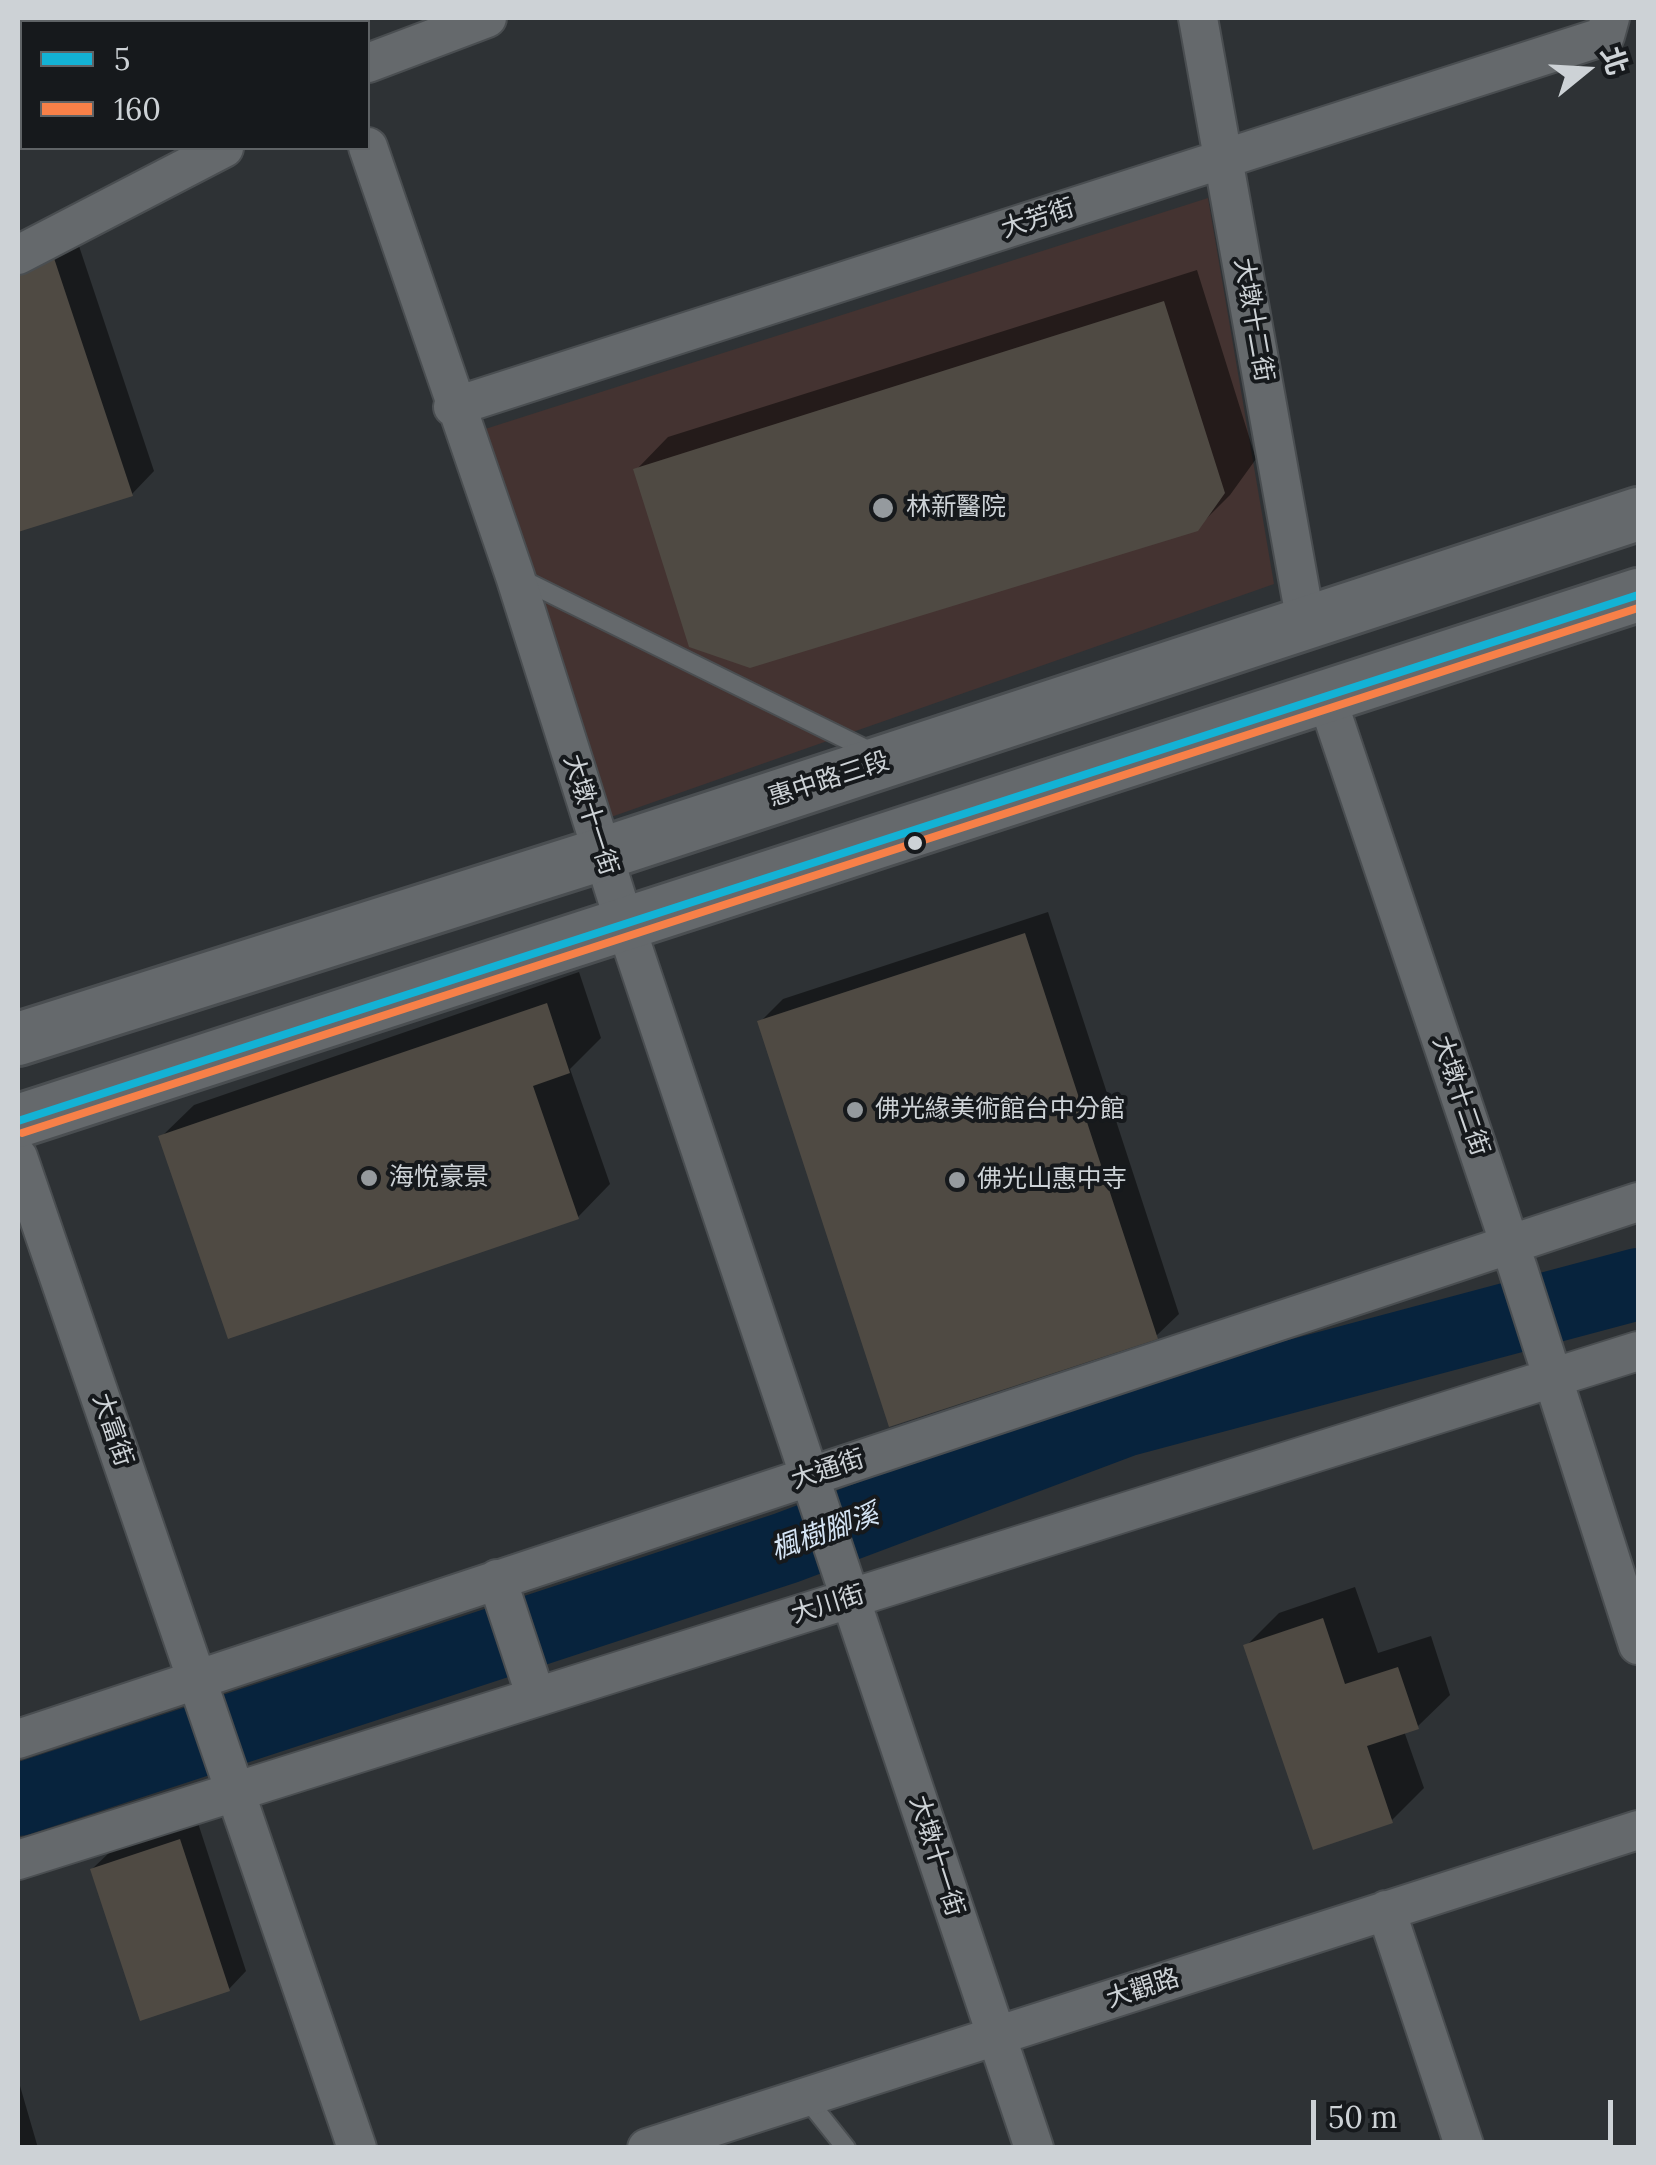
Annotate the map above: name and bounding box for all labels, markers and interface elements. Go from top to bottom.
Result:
legend [20,20,370,150]
north arrow [1536,20,1636,120]
text: 5 [114,40,130,78]
text: 北 [1593,42,1636,80]
text: 160 [114,90,161,128]
street label: 大芳街 [998,193,1078,245]
street label: 大墩十二街 [1227,256,1279,384]
place label: 林新醫院 [906,493,1006,523]
marker: 林新醫院 [870,495,896,521]
street label: 惠中路三段 [765,746,893,814]
street label: 大墩十一街 [556,751,624,879]
unlabelled marker [905,833,925,853]
street label: 大墩十二街 [1425,1032,1495,1160]
place label: 佛光緣美術館台中分館 [875,1095,1125,1125]
marker: 佛光緣美術館台中分館 [844,1099,866,1121]
place label: 海悅豪景 [389,1163,489,1193]
place label: 佛光山惠中寺 [977,1165,1127,1195]
marker: 海悅豪景 [358,1167,380,1189]
marker: 佛光山惠中寺 [946,1169,968,1191]
street label: 大富街 [86,1390,138,1470]
street label: 大通街 [788,1444,868,1496]
water label: 楓樹腳溪 [767,1498,883,1568]
street label: 大川街 [788,1580,868,1630]
street label: 大墩十一街 [902,1792,970,1920]
street label: 大觀路 [1103,1963,1183,2015]
scale bar [1316,2080,1618,2142]
text: 50 m [1328,2098,1398,2136]

